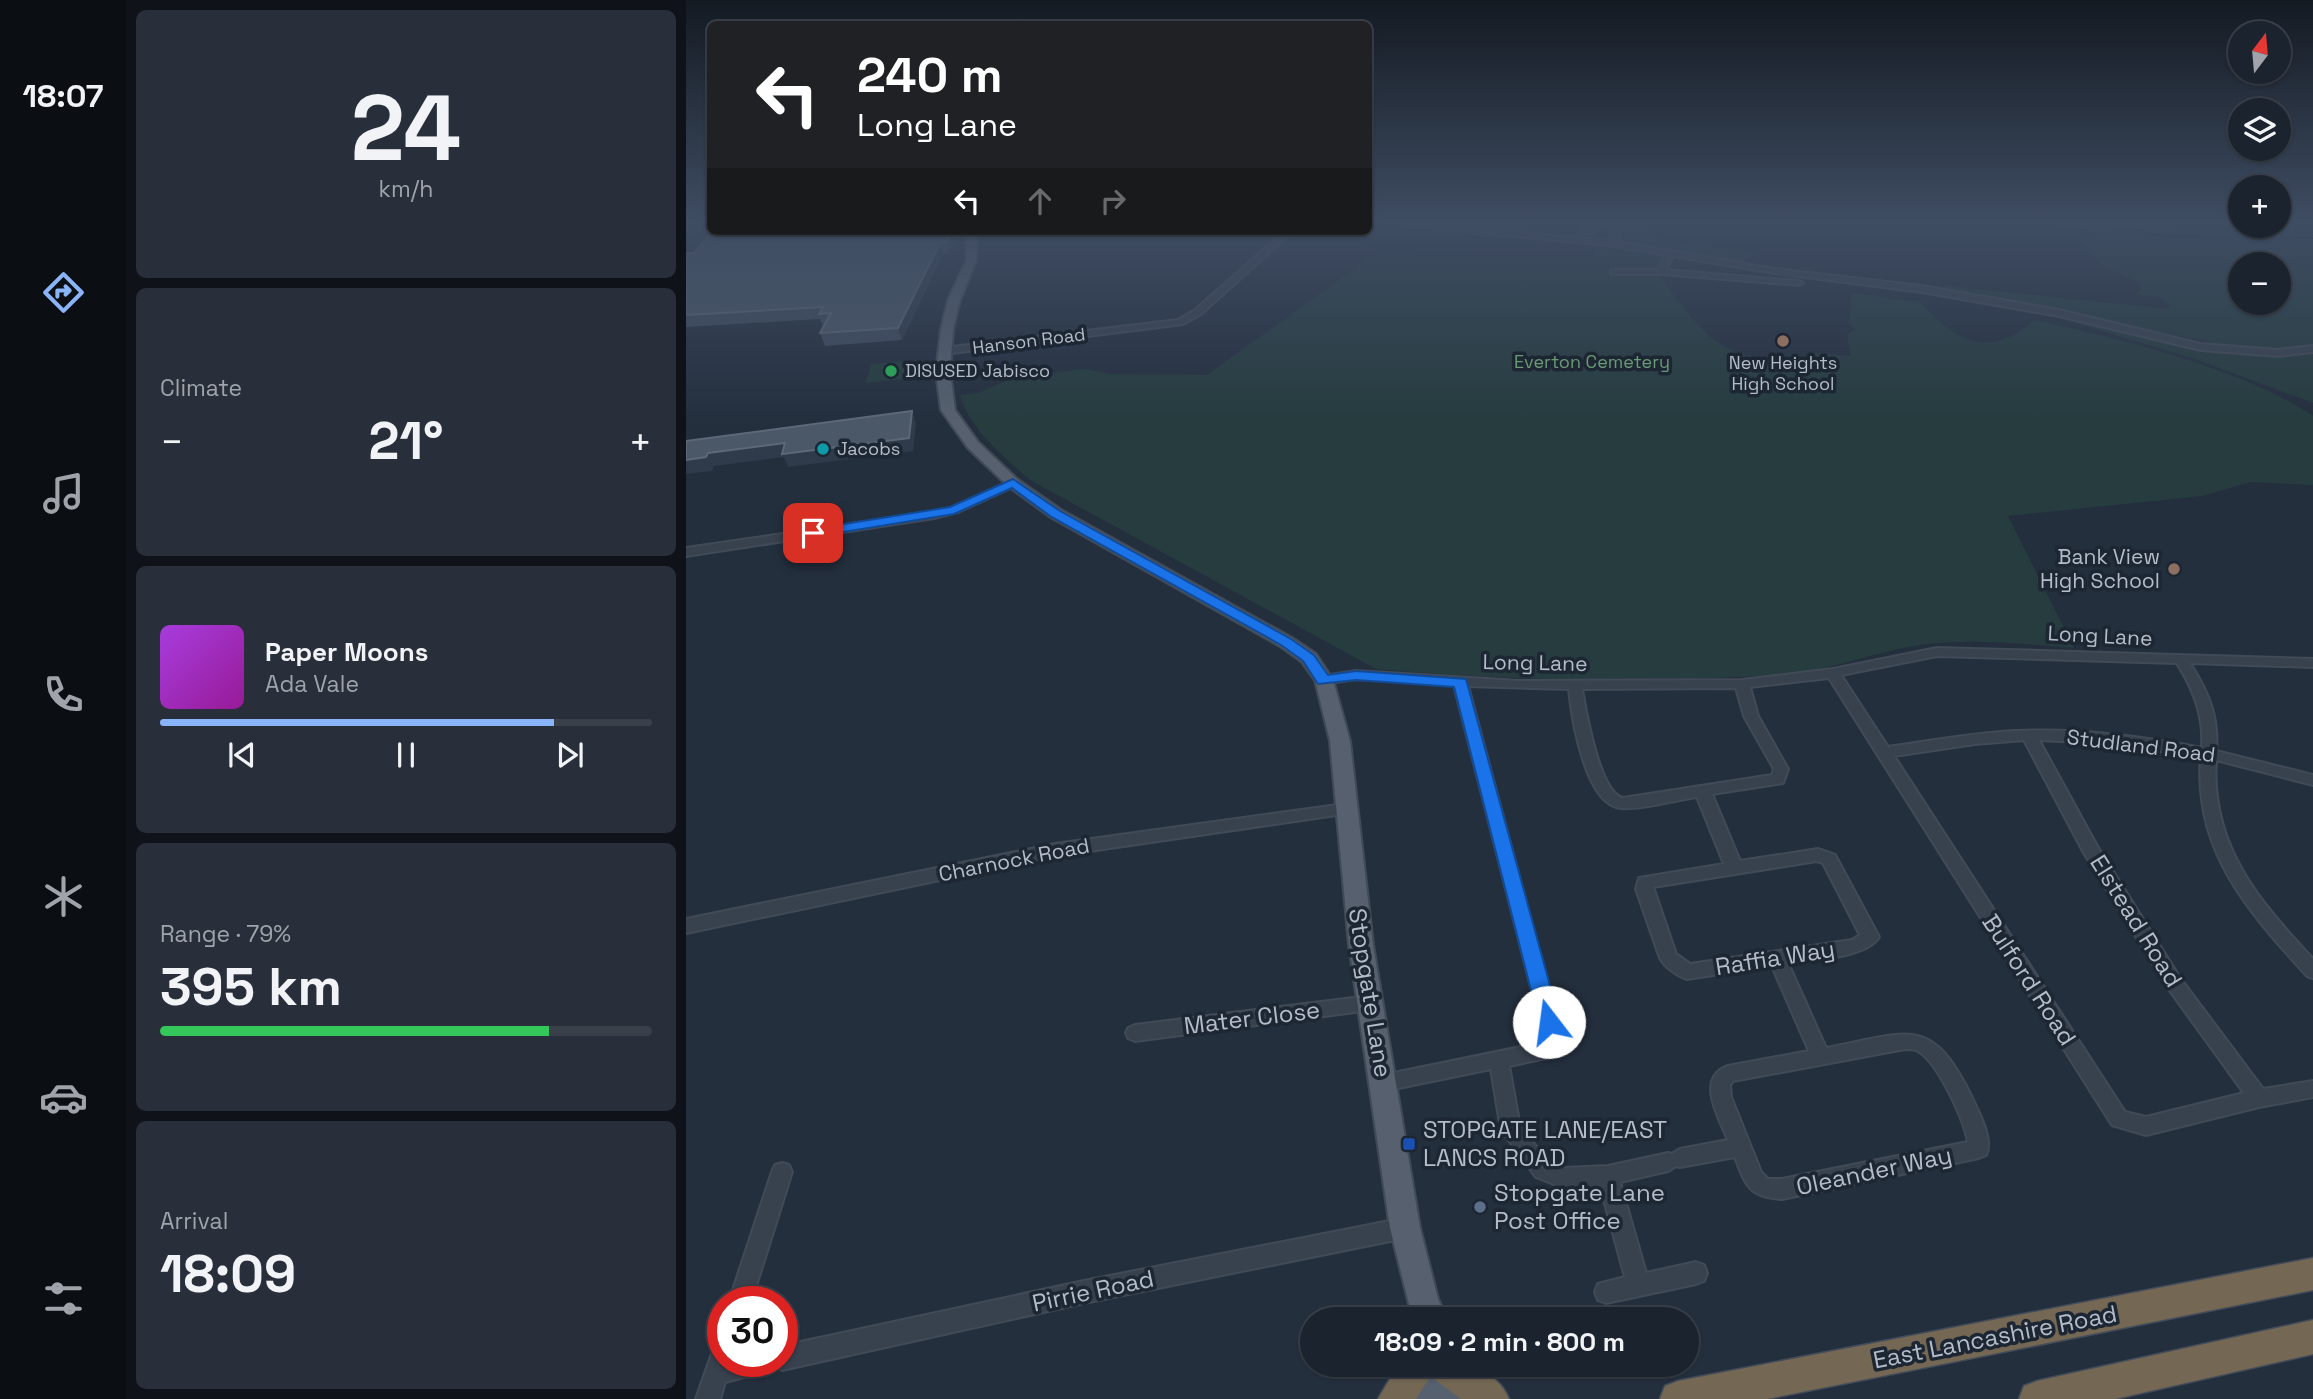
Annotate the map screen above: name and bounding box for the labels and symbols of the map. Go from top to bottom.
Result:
north arrow [2228,21,2291,84]
street label: Hanson Road [971,322,1087,359]
marker: New Heights High School [1775,333,1791,349]
park label: Everton Cemetery [1514,350,1670,373]
place label: New Heights High School [1729,351,1837,395]
place label: DISUSED Jabisco [905,359,1050,382]
marker: DISUSED Jabisco [883,363,899,379]
place label: Jacobs [837,437,900,460]
marker: Jacobs [815,441,831,457]
pin [783,503,843,563]
place label: Bank View High School [2040,543,2160,594]
marker: Bank View High School [2166,561,2182,577]
street label: Long Lane [2047,619,2153,652]
street label: Long Lane [1482,648,1588,677]
street label: Studland Road [2065,723,2217,768]
street label: Charnock Road [936,832,1092,887]
street label: Elstead Road [2083,849,2189,993]
street label: Stopgate Lane [1342,906,1399,1080]
street label: Bulford Road [1975,908,2083,1051]
street label: Raffia Way [1713,933,1837,982]
position arrow [1512,985,1586,1059]
street label: Mater Close [1182,994,1322,1041]
place label: STOPGATE LANE/EAST LANCS ROAD [1423,1114,1667,1173]
marker: STOPGATE LANE/EAST LANCS ROAD [1401,1136,1417,1152]
street label: Oleander Way [1793,1139,1955,1202]
place label: Stopgate Lane Post Office [1494,1177,1665,1236]
marker: Stopgate Lane Post Office [1472,1199,1488,1215]
street label: Pirrie Road [1029,1263,1157,1319]
speed limit sign: 30 [707,1286,798,1377]
street label: East Lancashire Road [1870,1298,2119,1375]

